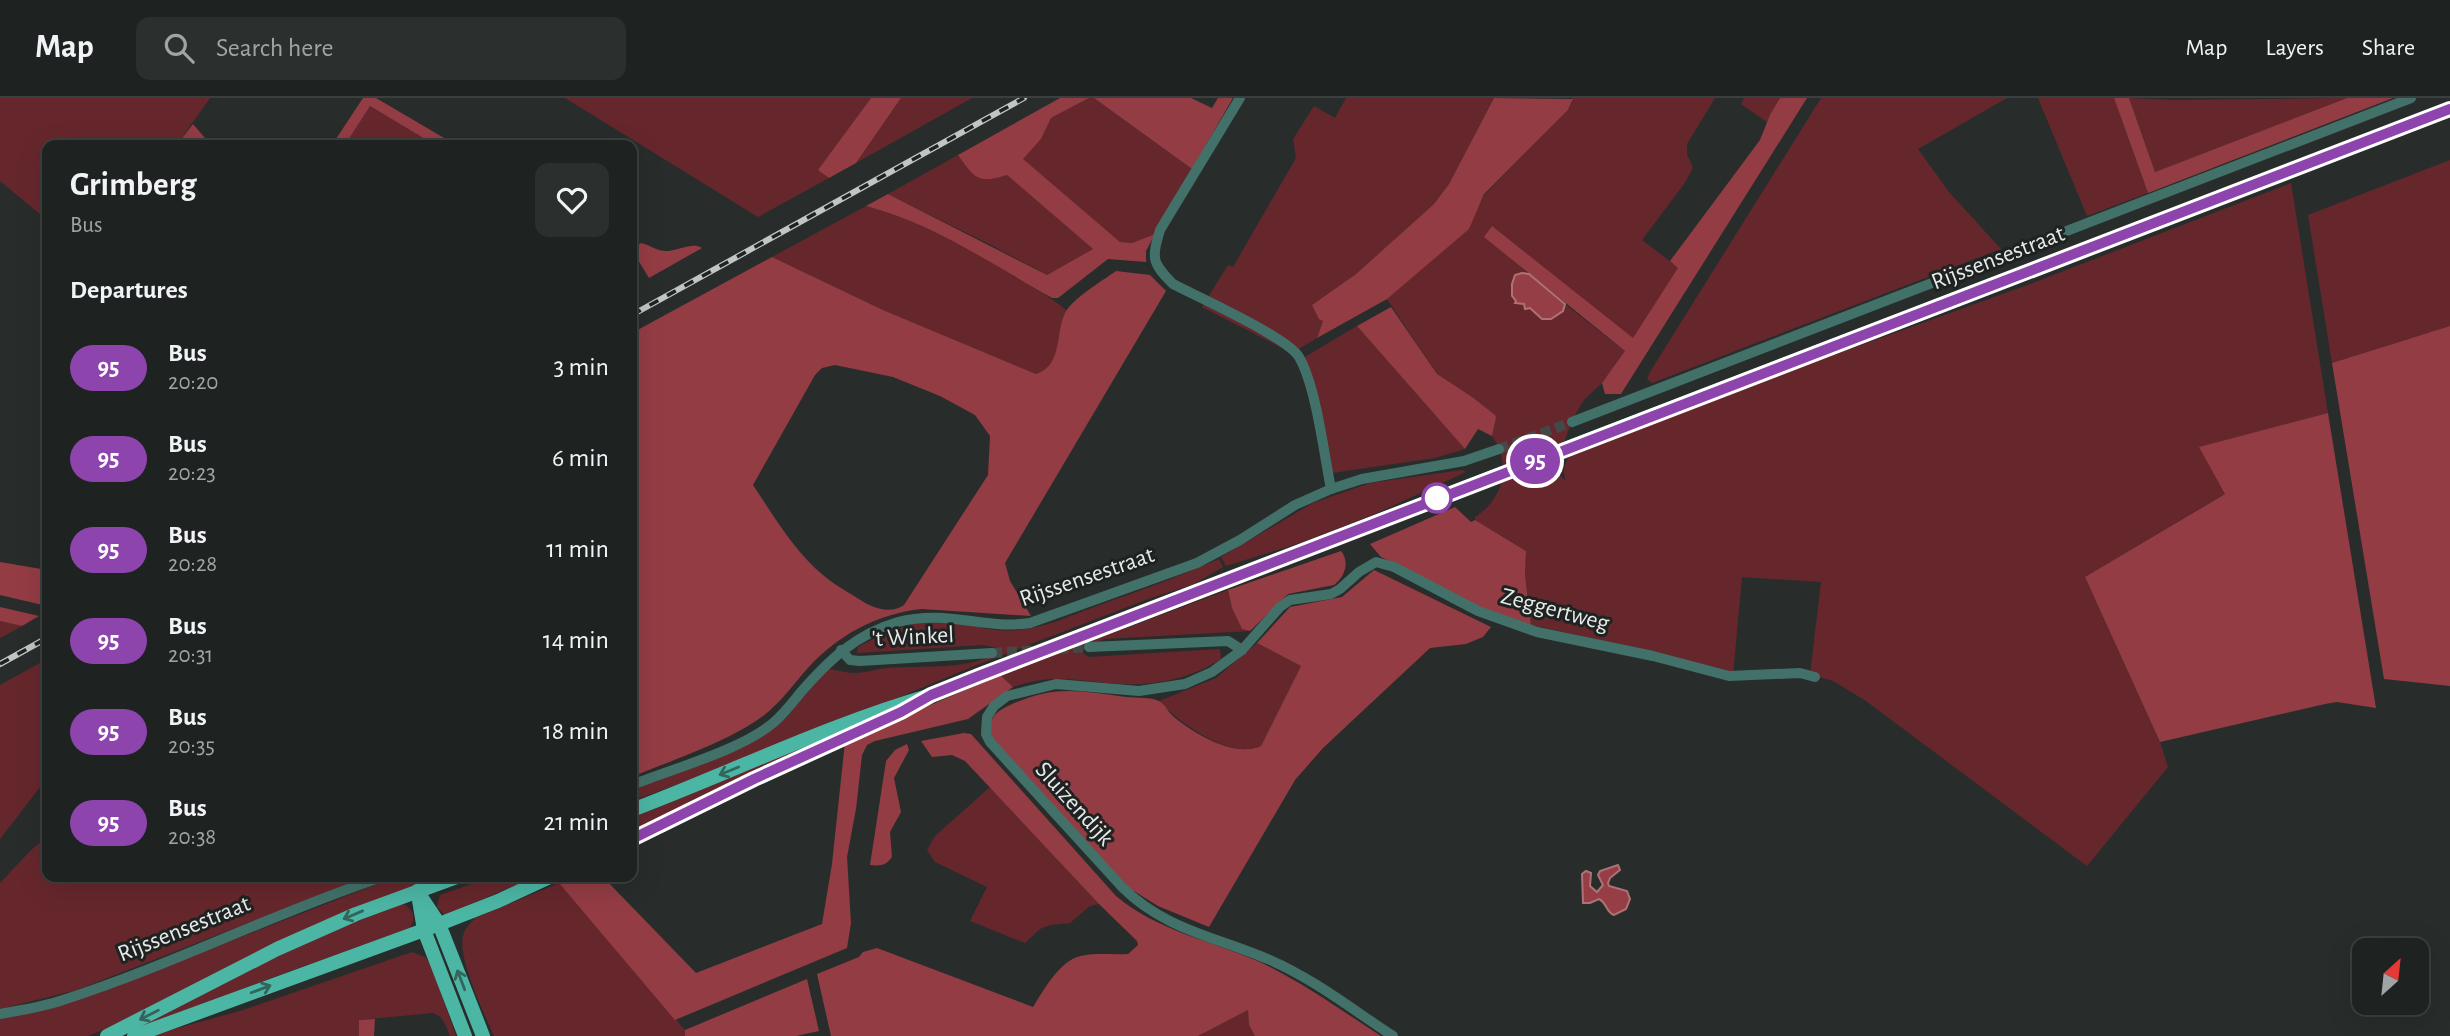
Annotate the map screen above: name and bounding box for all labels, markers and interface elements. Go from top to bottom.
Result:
search box [136,17,626,80]
icon: search [160,29,198,67]
text: Map [35,31,94,64]
text: Search here [216,35,334,61]
text: Map [2185,36,2227,60]
text: Layers [2265,36,2324,60]
text: Share [2362,36,2415,60]
button: heart [535,163,609,237]
text: Grimberg [70,169,197,202]
text: Bus [70,214,103,237]
street label: Rijssensestraat [1928,221,2068,294]
text: Departures [70,277,188,303]
text: Bus [168,340,207,366]
text: 3 min [553,354,609,380]
text: 95 [98,356,119,380]
text: 20:20 [168,371,219,394]
text: Bus [168,431,207,457]
line badge: 95 [1504,438,1566,484]
text: 6 min [552,445,609,471]
text: 95 [98,447,119,471]
text: 95 [1524,449,1546,473]
text: 20:23 [168,462,216,485]
unlabelled marker [1422,483,1452,513]
text: Bus [168,522,207,548]
text: 11 min [546,536,609,562]
text: 95 [98,538,119,562]
street label: Rijssensestraat [1017,543,1158,611]
text: 20:28 [168,553,217,576]
street label: Zeggertweg [1498,584,1612,636]
text: Bus [168,613,207,639]
street label: 't Winkel [871,623,955,651]
text: 14 min [543,627,609,653]
text: 95 [98,629,119,653]
text: 20:31 [168,644,213,667]
text: Bus [168,704,207,730]
text: 18 min [543,718,609,744]
text: 95 [98,720,119,744]
text: 20:35 [168,735,215,758]
street label: Sluizendijk [1030,757,1118,851]
one-way arrow [719,765,740,778]
text: Bus [168,795,207,821]
text: 21 min [543,809,609,835]
text: 95 [98,811,119,835]
text: 20:38 [168,826,216,849]
street label: Rijssensestraat [114,891,254,966]
one-way arrow [343,910,365,923]
north arrow [2352,938,2429,1015]
map controls [2352,938,2429,1015]
one-way arrow [454,970,467,991]
one-way arrow [250,982,272,995]
one-way arrow [139,1009,160,1023]

